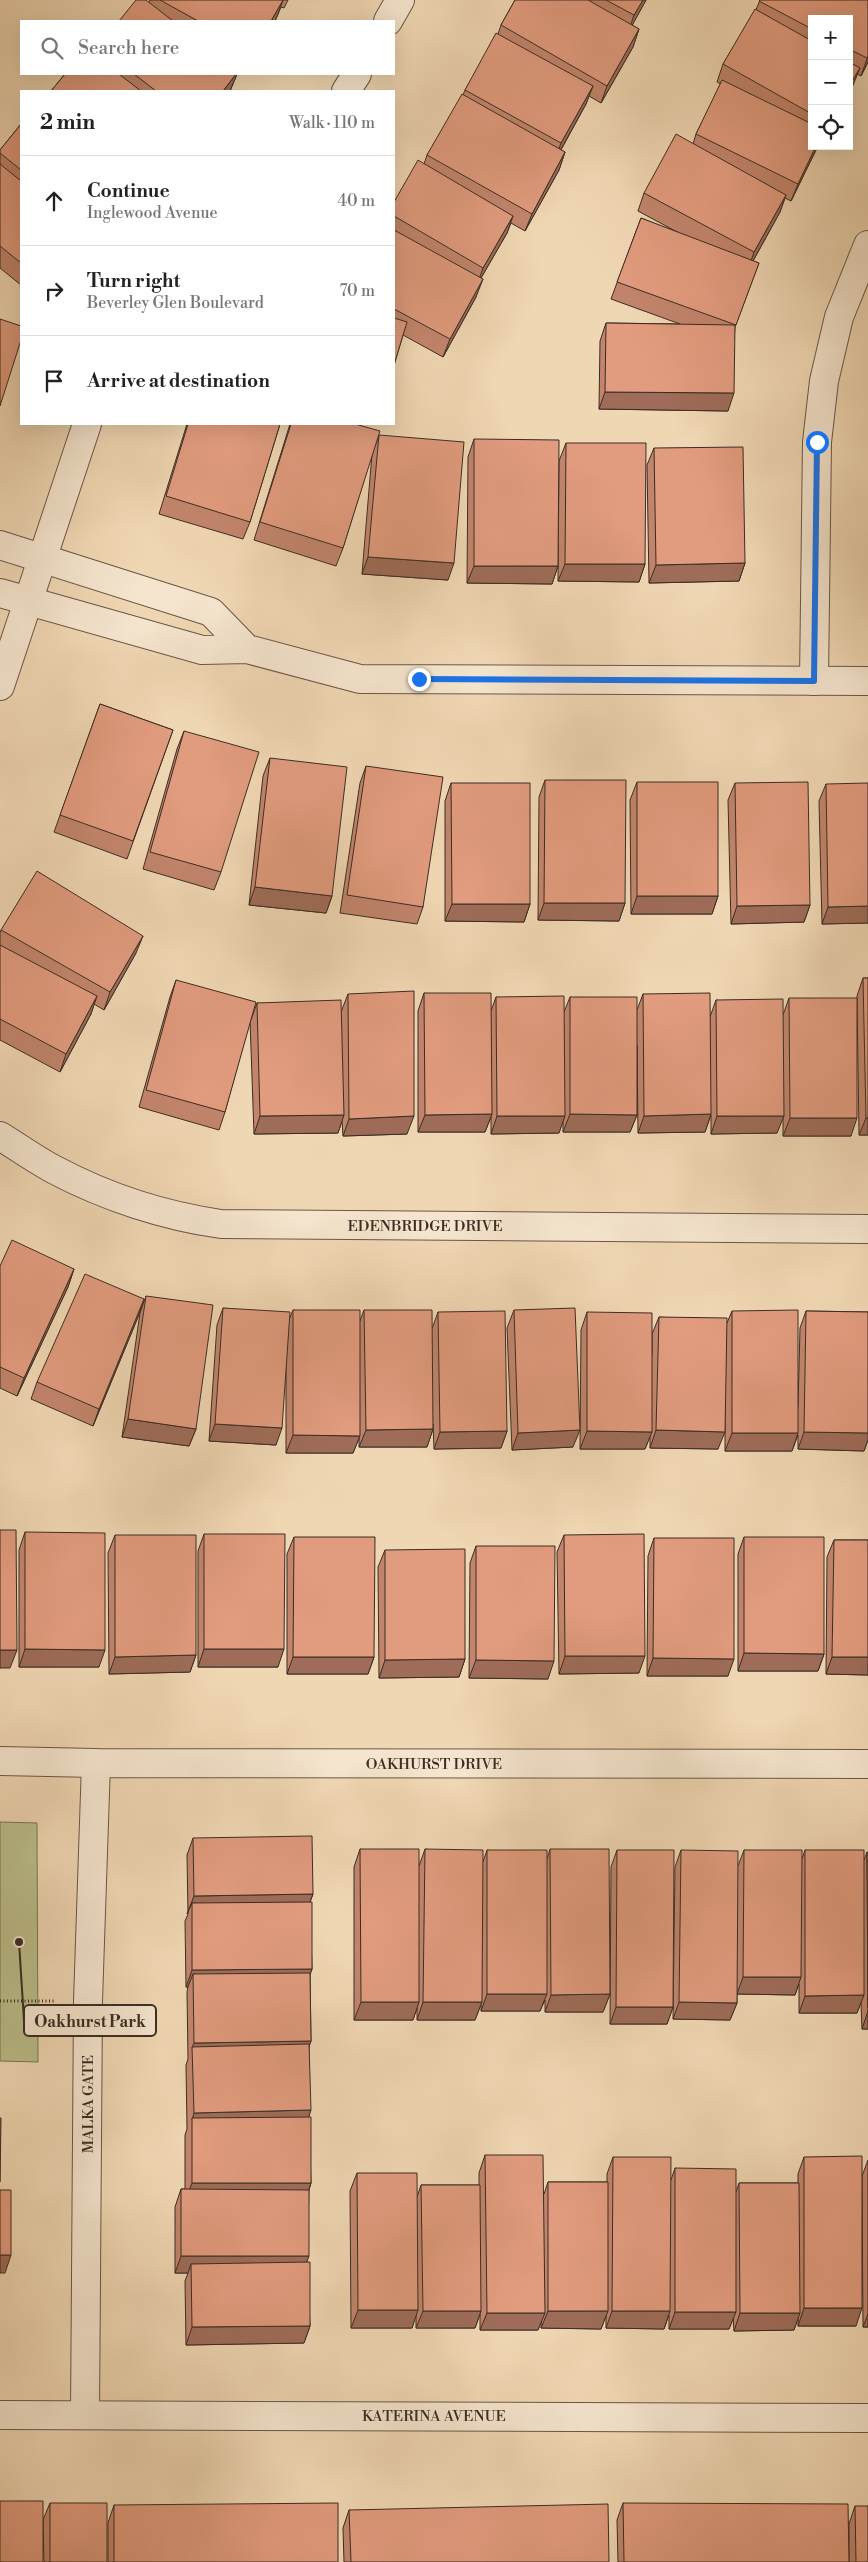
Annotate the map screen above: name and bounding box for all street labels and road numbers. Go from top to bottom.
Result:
street label: EDENBRIDGE DRIVE [347,1217,503,1236]
street label: OAKHURST DRIVE [366,1755,502,1774]
street label: MALKA GATE [79,2055,98,2153]
street label: KATERINA AVENUE [362,2407,506,2426]

